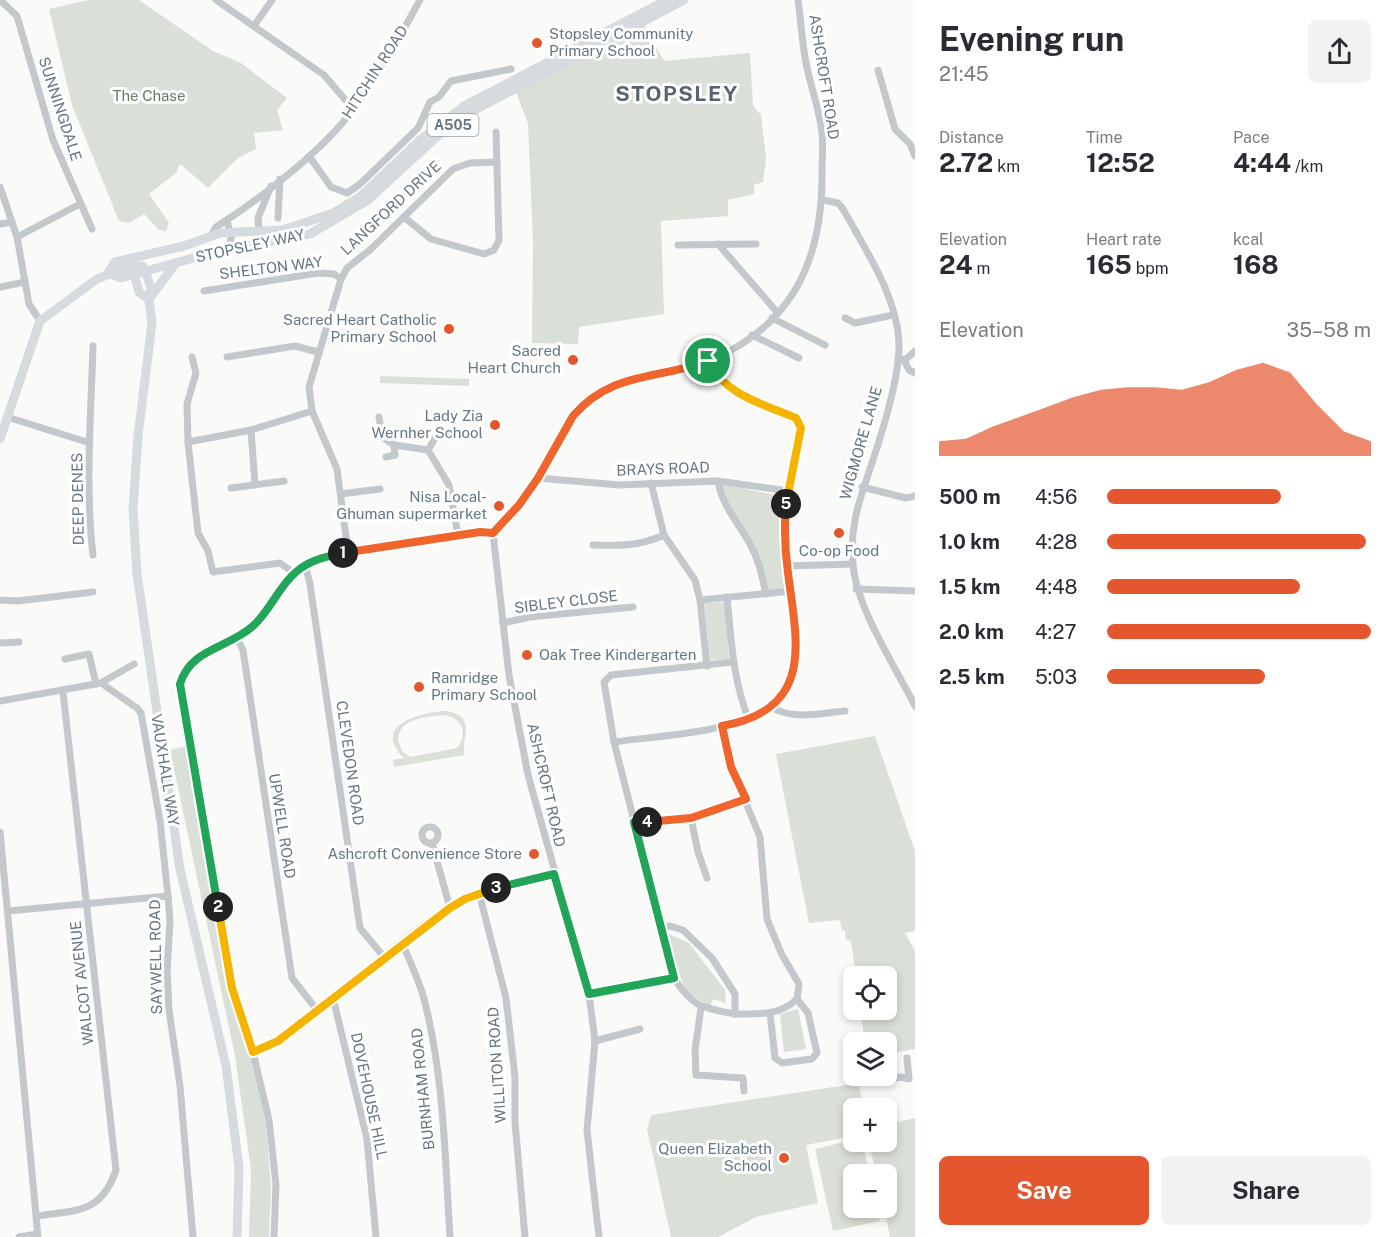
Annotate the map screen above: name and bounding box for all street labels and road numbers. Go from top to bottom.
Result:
street label: ASHCROFT ROAD [806,13,843,141]
street label: HITCHIN ROAD [338,22,411,121]
street label: SUNNINGDALE [36,55,85,163]
road number: A505 [428,114,478,136]
street label: LANGFORD DRIVE [337,157,444,258]
street label: STOPSLEY WAY [194,226,306,265]
street label: SHELTON WAY [218,253,323,282]
street label: WIGMORE LANE [836,384,885,501]
street label: DEEP DENES [68,452,87,546]
street label: BRAYS ROAD [616,458,710,479]
street label: SIBLEY CLOSE [513,587,619,616]
street label: CLEVEDON ROAD [333,699,368,826]
street label: VAUXHALL WAY [148,713,183,827]
street label: ASHCROFT ROAD [524,721,569,848]
street label: UPWELL ROAD [266,772,299,880]
street label: SAYWELL ROAD [146,899,165,1015]
street label: WALCOT AVENUE [67,920,96,1046]
street label: WILLITON ROAD [484,1006,509,1124]
street label: BURNHAM ROAD [408,1027,437,1151]
street label: DOVEHOUSE HILL [348,1031,391,1161]

